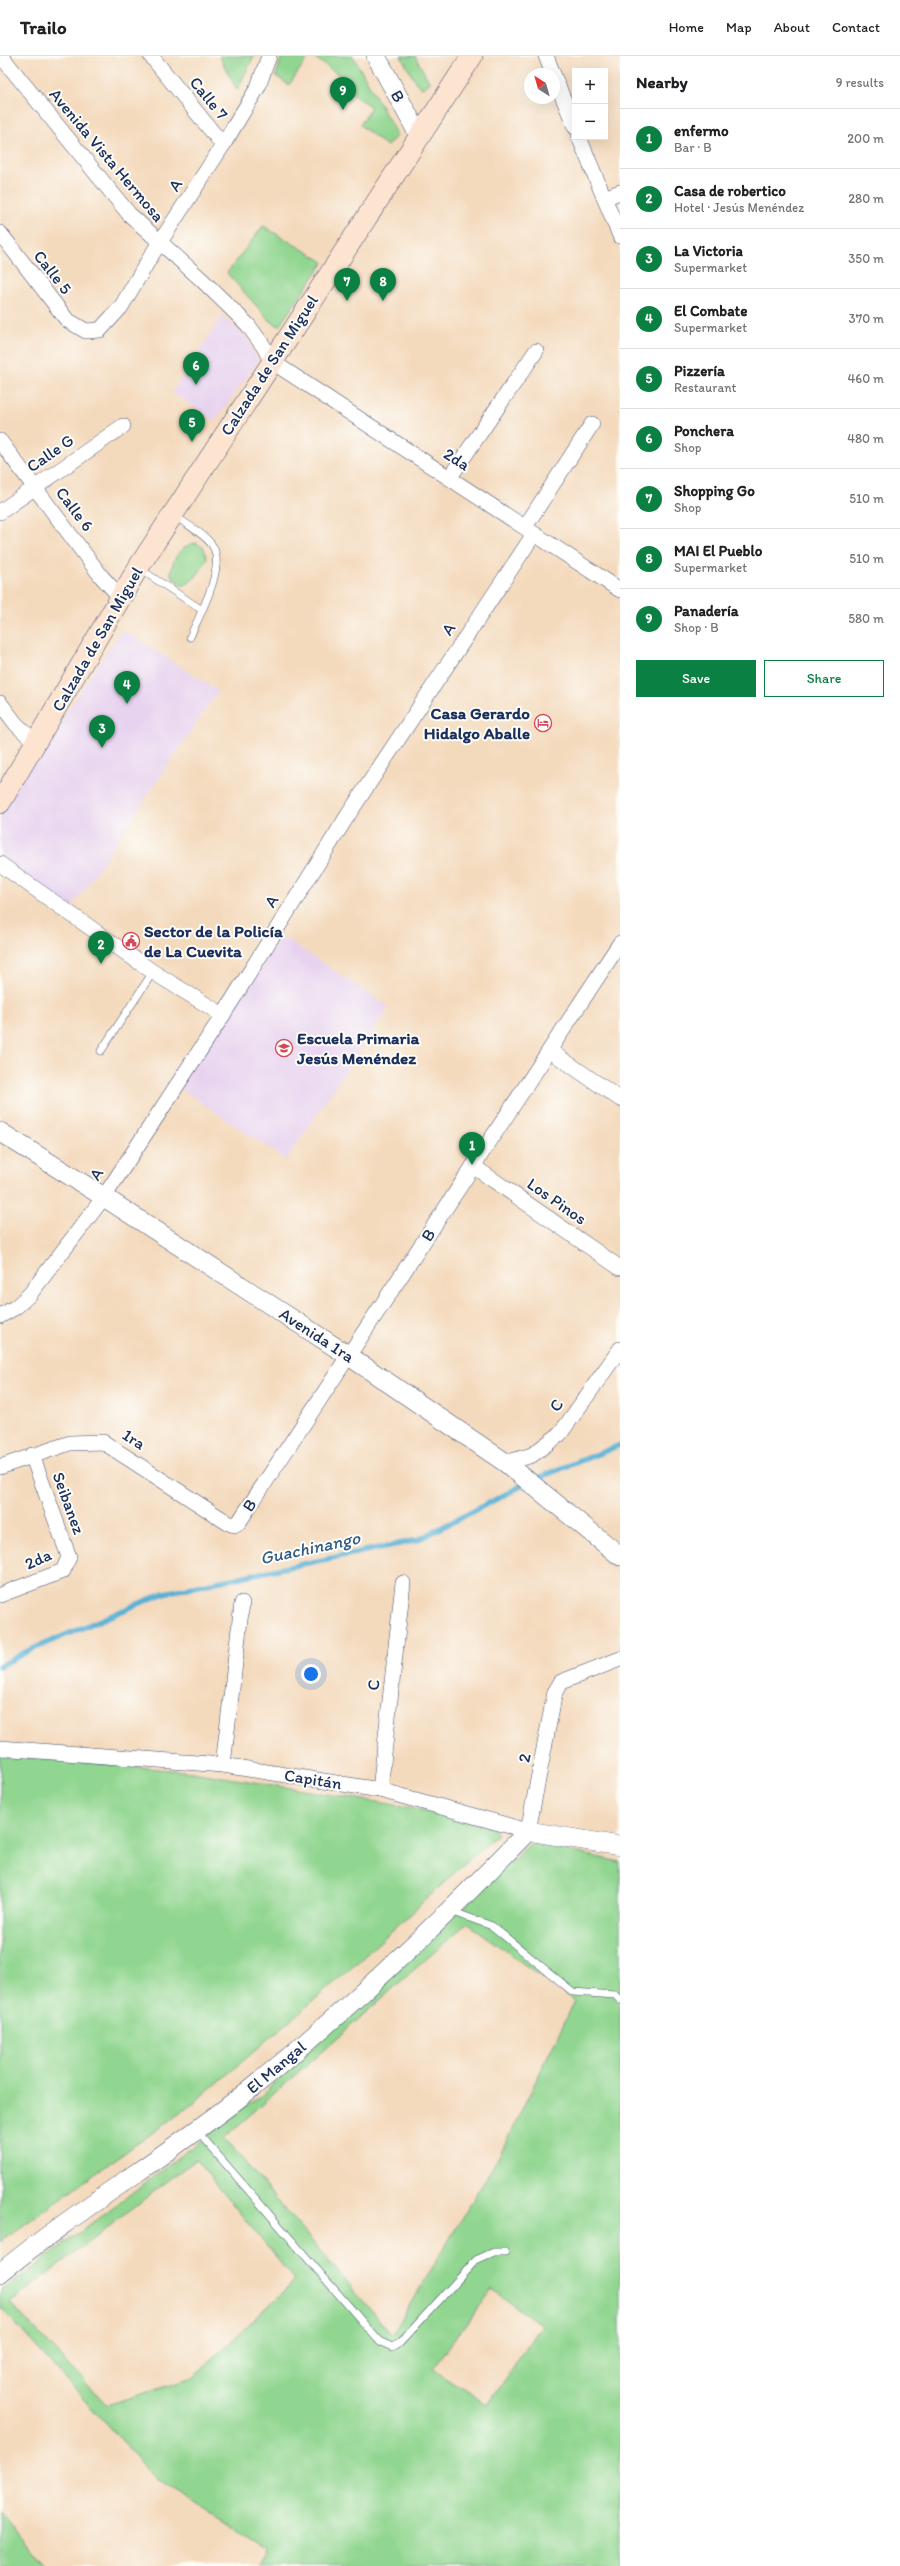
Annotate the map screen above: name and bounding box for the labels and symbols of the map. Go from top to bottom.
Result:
north arrow [524,68,560,104]
street label: Calle 7 [186,72,233,124]
pin: 9 [330,77,356,110]
street label: Avenida Vista Hermosa [45,84,169,226]
street label: B [387,86,409,106]
street label: A [164,175,186,195]
street label: Calle 5 [30,246,76,298]
pin: 7 [334,268,360,301]
pin: 8 [370,268,396,301]
street label: Calzada de San Miguel [216,291,322,439]
pin: 6 [183,352,209,385]
pin: 5 [179,409,205,442]
street label: Calle G [23,430,77,476]
street label: 2da [440,443,474,475]
street label: Calle 6 [52,483,98,535]
street label: Calzada de San Miguel [47,563,147,715]
street label: A [437,619,459,639]
pin: 4 [114,671,140,704]
place label: Casa Gerardo Hidalgo Aballe [424,703,530,744]
hotel icon: Casa Gerardo Hidalgo Aballe [533,713,553,733]
pin: 3 [89,715,115,748]
street label: A [260,891,282,911]
place label: Sector de la Policía de La Cuevita [144,921,283,961]
pin: 2 [88,931,114,964]
public building icon: Sector de la Policía de La Cuevita [121,931,141,951]
place label: Escuela Primaria Jesús Menéndez [296,1028,420,1068]
school or university icon: Escuela Primaria Jesús Menéndez [274,1038,294,1058]
pin: 1 [459,1132,485,1165]
street label: A [85,1164,107,1184]
street label: Los Pinos [523,1173,591,1229]
street label: B [417,1225,439,1245]
street label: Avenida 1ra [276,1303,358,1367]
street label: C [545,1395,567,1415]
street label: 1ra [119,1424,149,1454]
street label: Seibanez [49,1469,90,1537]
street label: B [238,1495,260,1515]
water label: Guachinango [258,1527,363,1569]
street label: 2da [22,1544,55,1574]
your location [301,1664,321,1684]
street label: C [362,1678,384,1691]
street label: 2 [513,1751,535,1764]
street label: Capitán [283,1765,344,1793]
street label: El Mangal [242,2036,310,2098]

